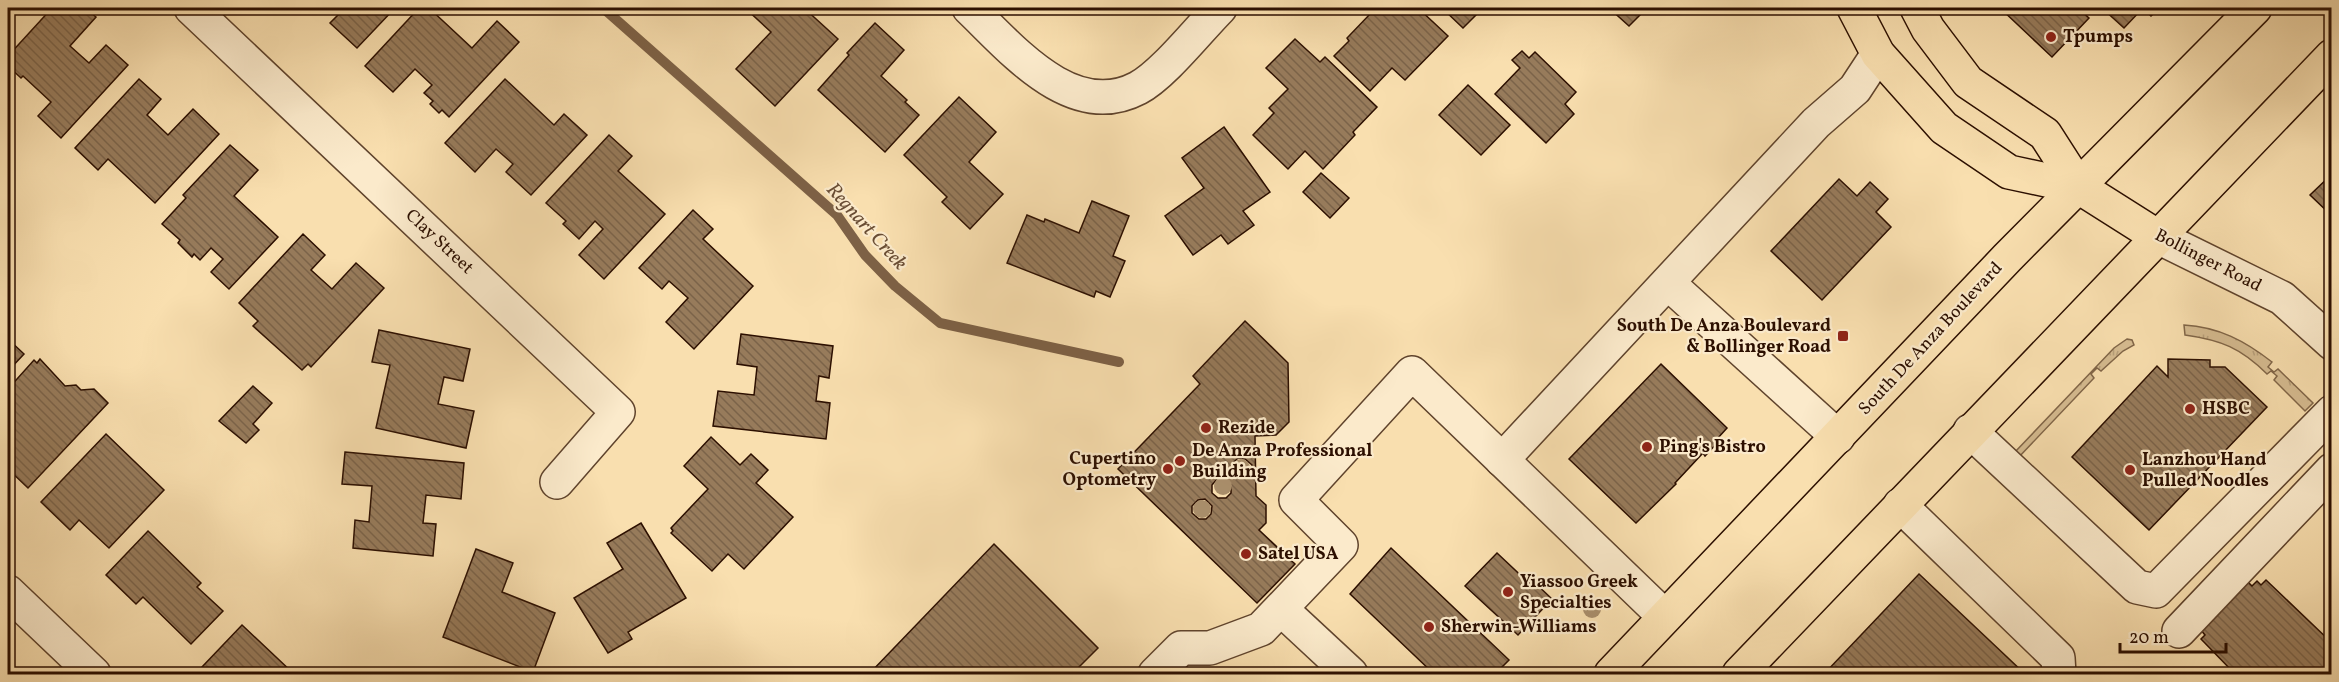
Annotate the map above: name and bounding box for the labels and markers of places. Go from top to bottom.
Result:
place label: Tpumps [2063,25,2133,50]
marker: Tpumps [2044,30,2058,44]
place label: South De Anza Boulevard & Bollinger Road [1617,314,1831,360]
marker: South De Anza Boulevard & Bollinger Road [1836,329,1850,343]
place label: HSBC [2202,397,2250,422]
marker: HSBC [2183,402,2197,416]
place label: Rezide [1218,416,1275,441]
marker: Rezide [1199,421,1213,435]
place label: Ping's Bistro [1659,435,1766,460]
place label: De Anza Professional Building [1192,439,1372,485]
marker: Ping's Bistro [1640,440,1654,454]
place label: Cupertino Optometry [1063,447,1156,493]
place label: Lanzhou Hand Pulled Noodles [2142,448,2269,494]
marker: De Anza Professional Building [1173,454,1187,468]
marker: Cupertino Optometry [1161,462,1175,476]
marker: Lanzhou Hand Pulled Noodles [2123,463,2137,477]
place label: Satel USA [1258,542,1339,567]
marker: Satel USA [1239,547,1253,561]
place label: Yiassoo Greek Specialties [1520,570,1638,616]
marker: Yiassoo Greek Specialties [1501,585,1515,599]
place label: Sherwin-Williams [1441,615,1597,640]
marker: Sherwin-Williams [1422,620,1436,634]

